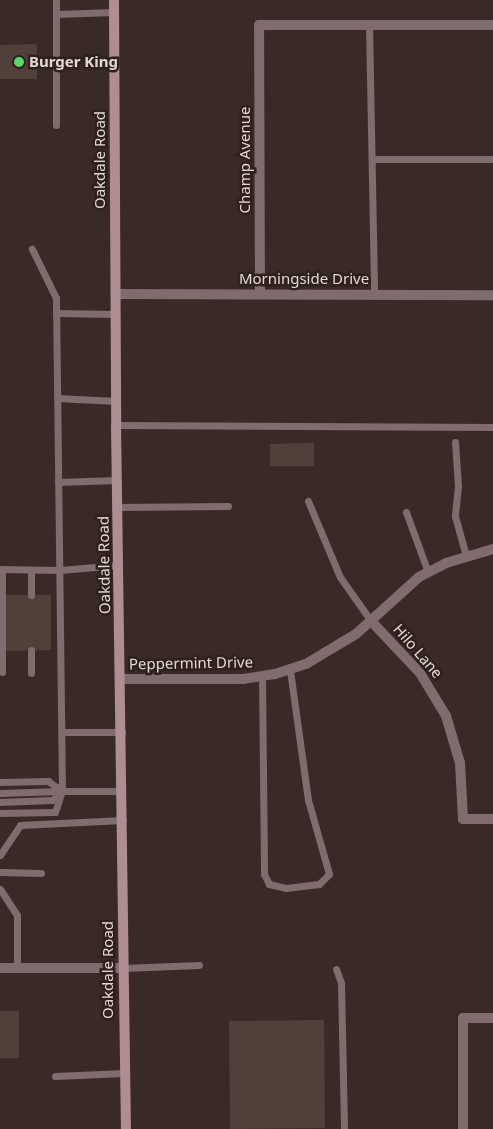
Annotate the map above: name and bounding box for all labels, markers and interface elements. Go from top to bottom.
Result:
place label: Burger King [29,53,118,71]
marker: Burger King [13,56,25,68]
street label: Champ Avenue [236,107,254,213]
street label: Oakdale Road [91,111,109,209]
street label: Morningside Drive [239,270,369,288]
street label: Oakdale Road [94,516,114,614]
street label: Hilo Lane [390,620,446,682]
street label: Peppermint Drive [129,653,253,673]
street label: Oakdale Road [99,921,117,1019]

